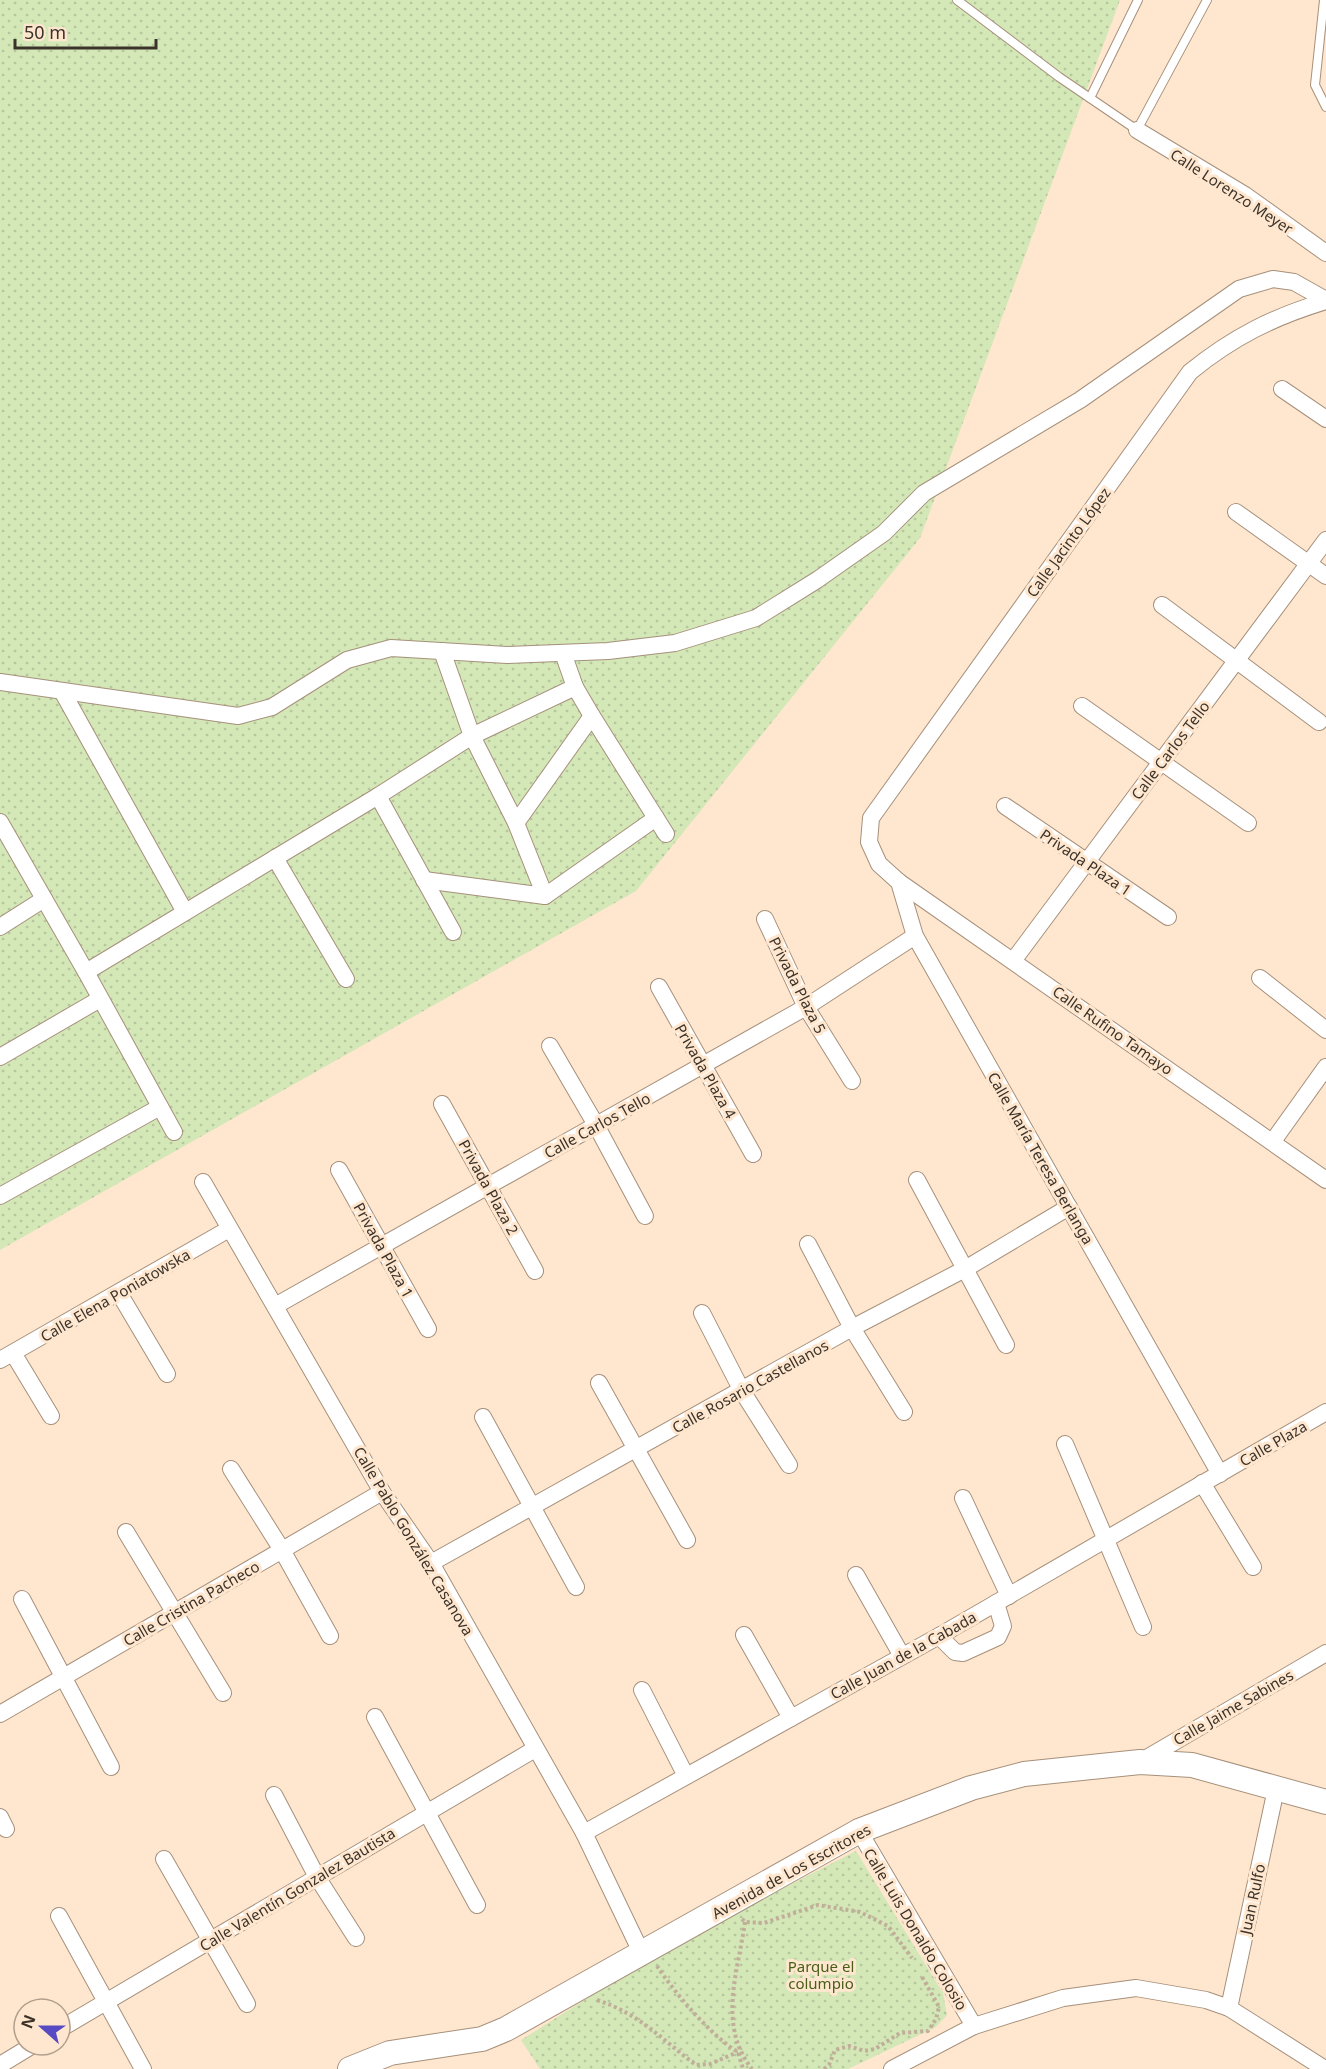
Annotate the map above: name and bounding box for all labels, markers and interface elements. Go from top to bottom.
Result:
scale bar [15,12,156,50]
text: 50 m [24,20,66,44]
street label: Calle Lorenzo Meyer [1167,144,1297,238]
street label: Calle Jacinto López [1021,483,1115,601]
street label: Calle Carlos Tello [1126,697,1214,803]
street label: Privada Plaza 1 [1036,824,1136,900]
street label: Privada Plaza 5 [765,933,831,1037]
street label: Calle Rufino Tamayo [1049,981,1177,1079]
street label: Privada Plaza 4 [671,1020,741,1122]
street label: Calle María Teresa Berlanga [983,1068,1099,1248]
street label: Calle Carlos Tello [540,1087,654,1163]
street label: Privada Plaza 2 [455,1136,523,1238]
street label: Privada Plaza 1 [350,1199,418,1301]
street label: Calle Elena Poniatowska [37,1244,193,1346]
street label: Calle Rosario Castellanos [668,1335,832,1437]
street label: Calle Plaza [1236,1416,1310,1470]
street label: Calle Pablo González Casanova [350,1443,478,1639]
street label: Calle Cristina Pacheco [119,1556,263,1650]
street label: Calle Juan de la Cabada [826,1607,980,1703]
street label: Calle Jaime Sabines [1169,1664,1297,1750]
street label: Avenida de Los Escritores [708,1819,874,1923]
street label: Calle Valentín Gonzalez Bautista [196,1823,398,1955]
street label: Calle Luis Donaldo Colosio [860,1844,972,2014]
street label: Juan Rulfo [1234,1862,1269,1938]
park label: Parque el columpio [788,1956,854,1993]
north arrow [12,1997,72,2057]
text: N [15,2012,41,2032]

